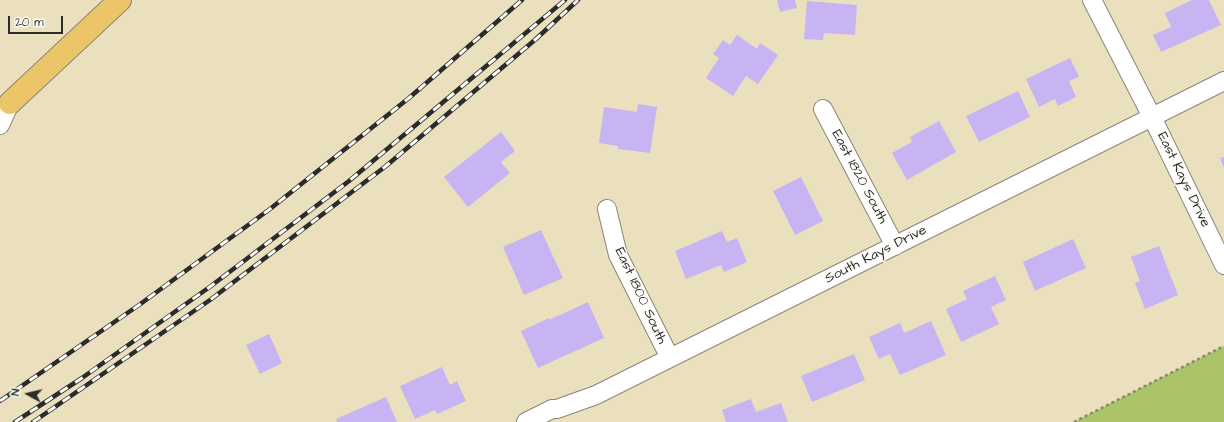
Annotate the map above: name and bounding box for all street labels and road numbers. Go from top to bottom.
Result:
street label: East 1820 South [827,127,891,227]
street label: East Kays Drive [1153,130,1213,230]
street label: South Kays Drive [822,222,930,288]
street label: East 1800 South [610,245,670,347]

